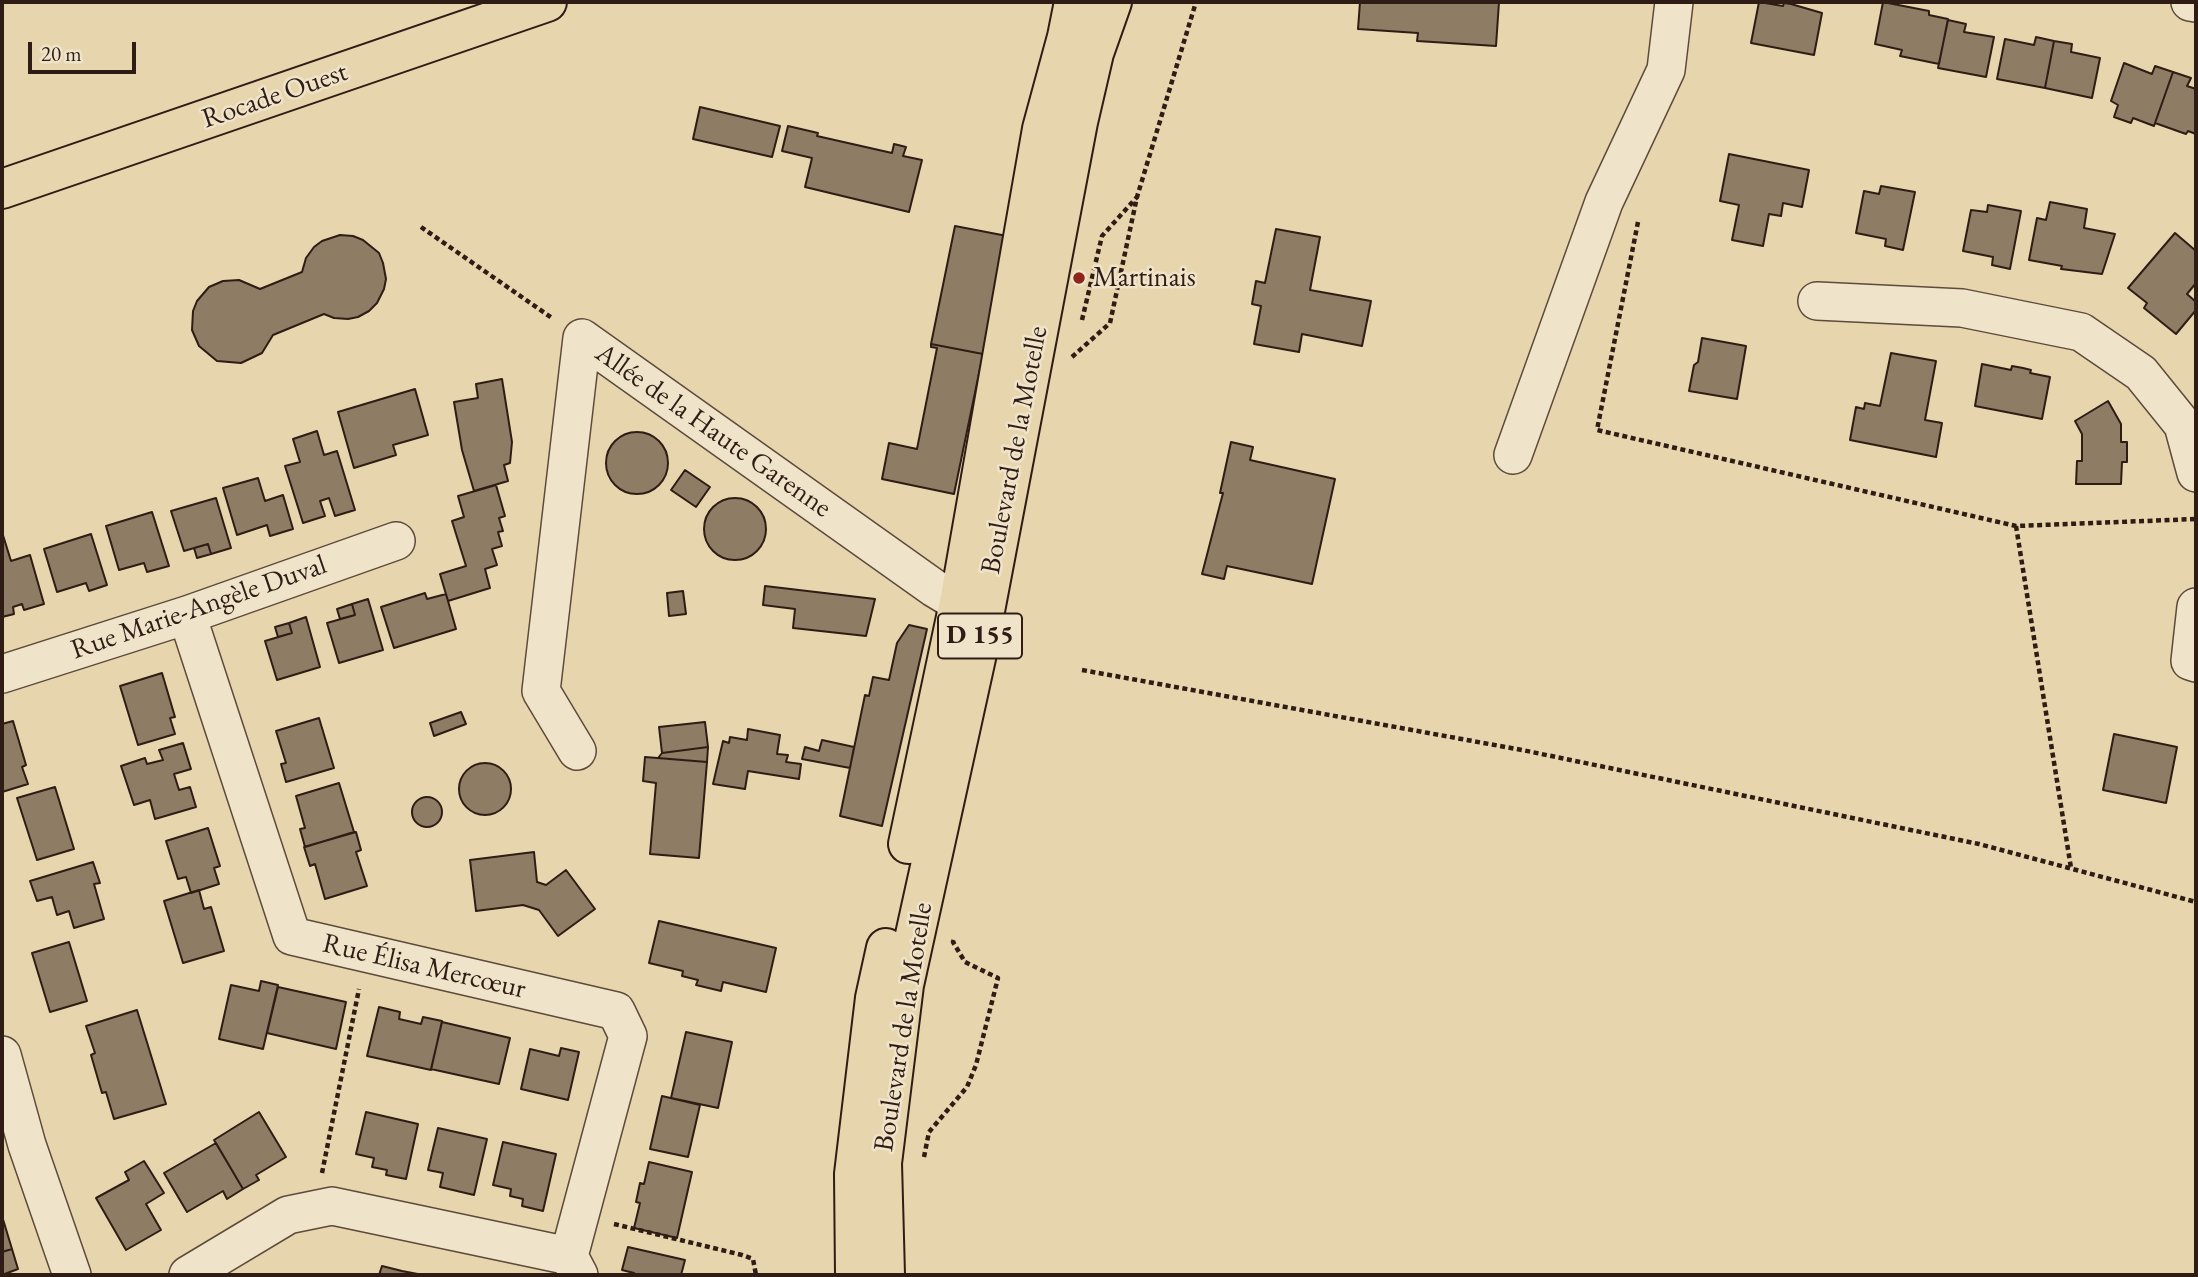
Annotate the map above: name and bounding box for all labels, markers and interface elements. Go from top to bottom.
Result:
scale bar [32,28,140,72]
text: 20 m [41,40,82,67]
street label: Rocade Ouest [198,55,352,137]
place label: Martinais [1093,261,1196,295]
marker: Martinais [1071,270,1087,286]
street label: Boulevard de la Motelle [975,323,1055,577]
street label: Allée de la Haute Garenne [589,337,837,525]
street label: Rue Marie-Angèle Duval [67,548,331,668]
road number: D 155 [938,614,1022,658]
street label: Boulevard de la Motelle [868,900,940,1154]
street label: Rue Élisa Mercœur [319,927,529,1007]

